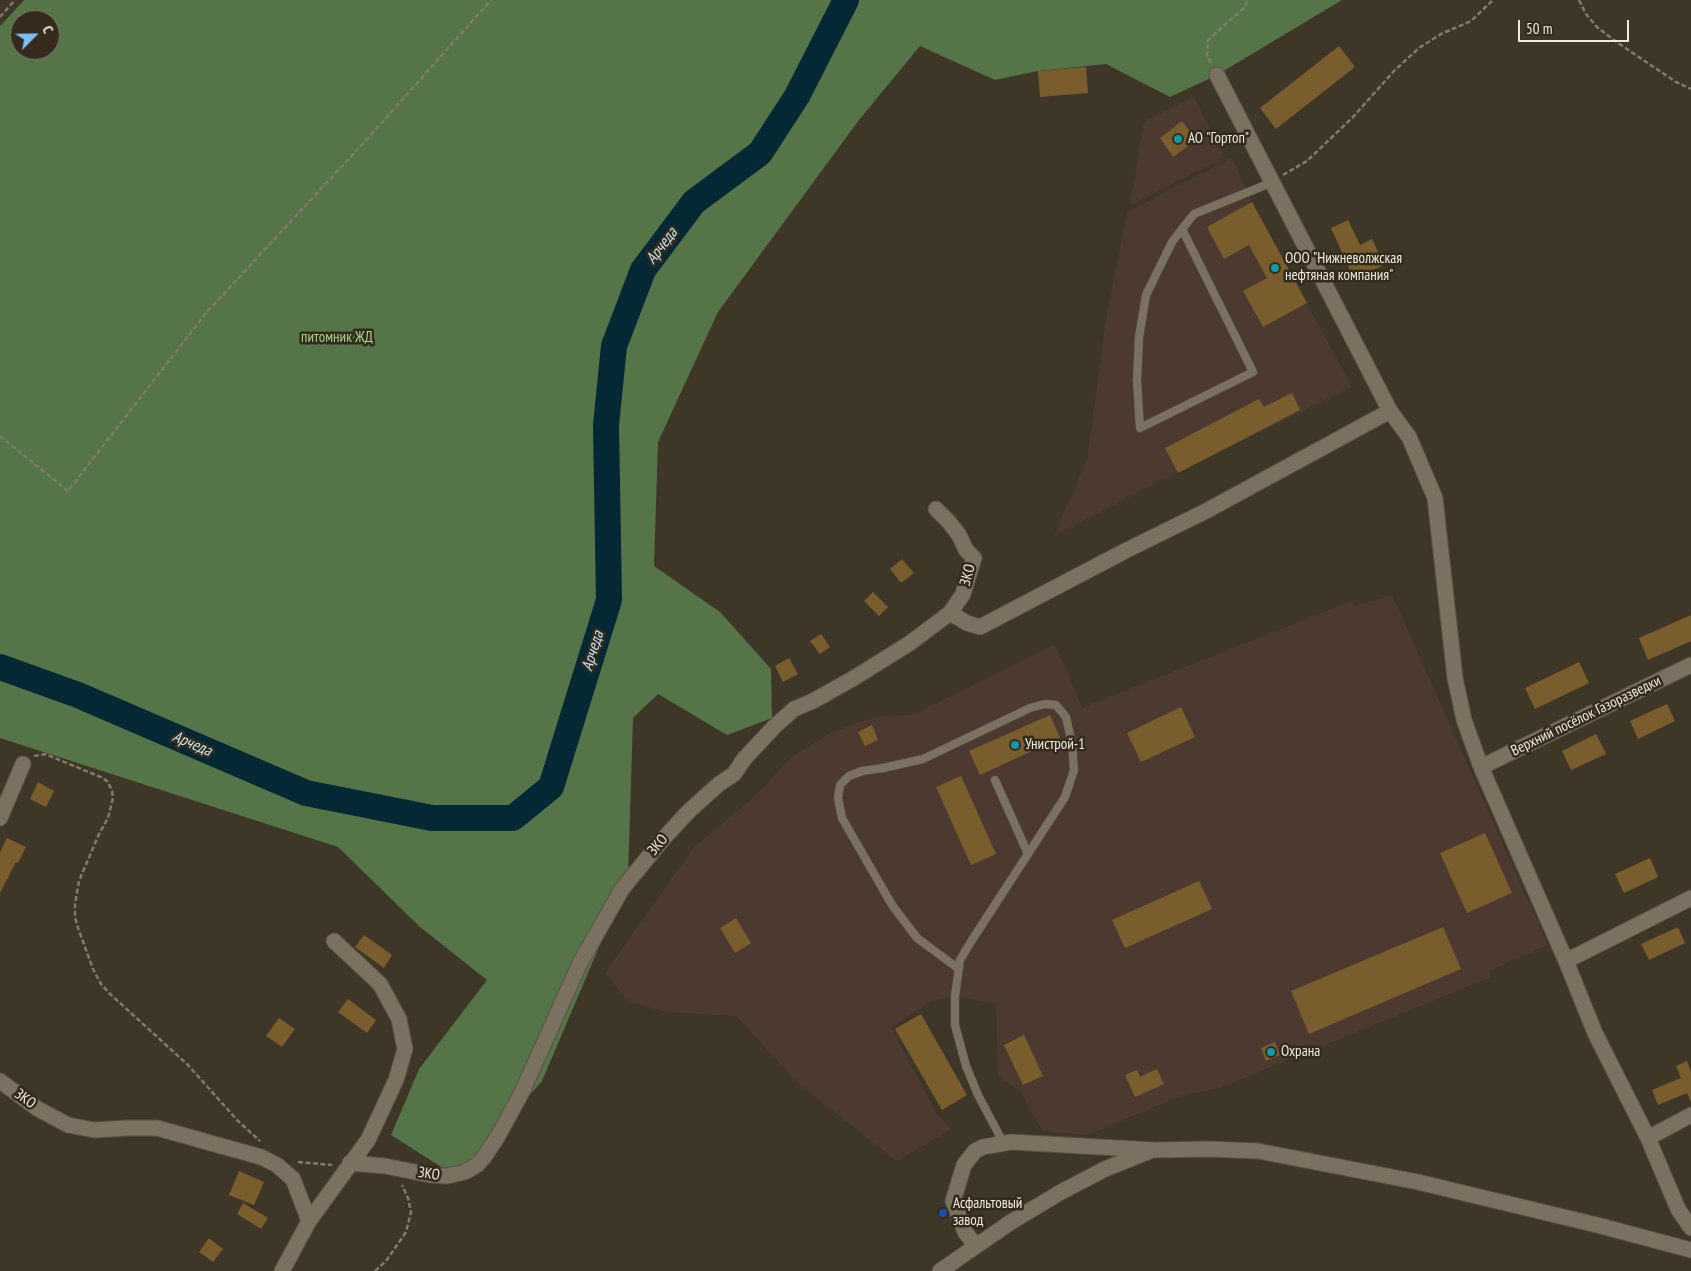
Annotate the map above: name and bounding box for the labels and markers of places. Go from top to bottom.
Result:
place label: АО "Гортоп" [1188,130,1249,148]
marker: АО "Гортоп" [1172,133,1184,145]
place label: ООО "Нижневолжская нефтяная компания" [1285,250,1402,285]
marker: ООО "Нижневолжская нефтяная компания" [1269,262,1281,274]
place label: Унистрой-1 [1025,736,1085,754]
marker: Унистрой-1 [1009,739,1021,751]
place label: Охрана [1281,1043,1320,1061]
marker: Охрана [1265,1046,1277,1058]
place label: Асфальтовый завод [953,1195,1022,1230]
marker: Асфальтовый завод [937,1207,949,1219]

